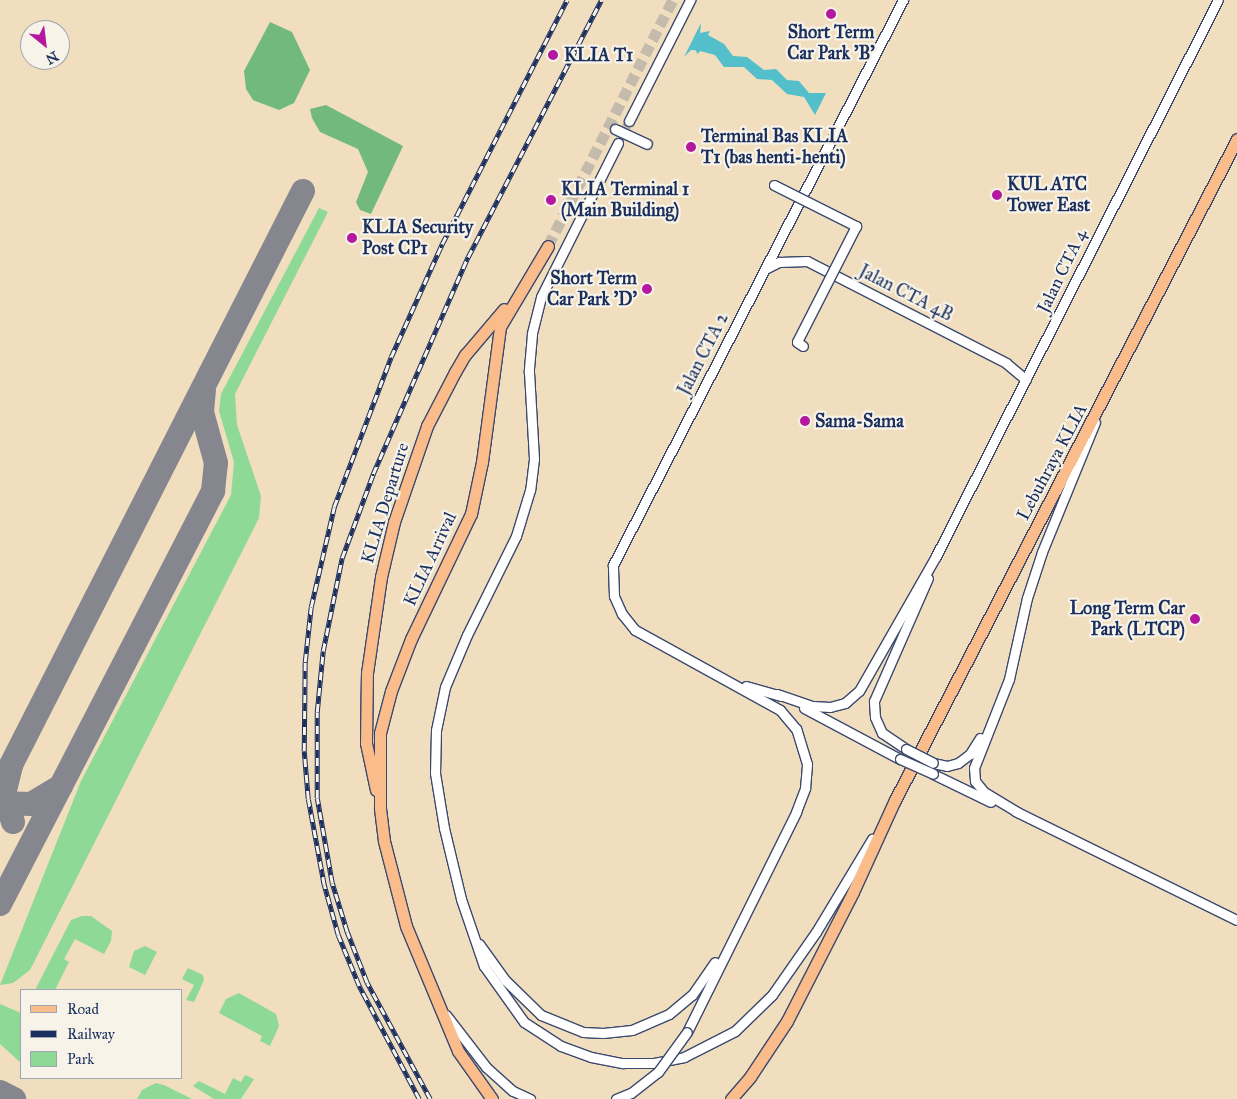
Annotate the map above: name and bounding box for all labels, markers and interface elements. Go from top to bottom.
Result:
marker: Short Term Car Park 'B' [825,8,837,20]
north arrow [20,20,70,70]
place label: Short Term Car Park 'B' [787,22,875,64]
place label: KLIA T1 [564,44,633,66]
text: N [43,47,61,68]
marker: KLIA T1 [546,48,560,62]
place label: Terminal Bas KLIA T1 (bas henti-henti) [701,126,848,168]
marker: Terminal Bas KLIA T1 (bas henti-henti) [685,141,697,153]
place label: KUL ATC Tower East [1007,174,1090,216]
place label: KLIA Terminal 1 (Main Building) [561,179,689,222]
marker: KUL ATC Tower East [991,189,1003,201]
marker: KLIA Terminal 1 (Main Building) [545,194,557,206]
place label: KLIA Security Post CP1 [362,217,473,260]
street label: Jalan CTA 4 [1032,225,1092,317]
marker: KLIA Security Post CP1 [346,232,358,244]
street label: Jalan CTA 4B [855,260,957,326]
place label: Short Term Car Park 'D' [547,268,637,310]
marker: Short Term Car Park 'D' [641,283,653,295]
street label: Jalan CTA 2 [673,309,733,399]
street label: Lebuhraya KLIA [1012,400,1092,524]
place label: Sama-Sama [815,410,904,432]
marker: Sama-Sama [799,415,811,427]
street label: KLIA Departure [356,440,414,566]
street label: KLIA Arrival [399,509,461,609]
place label: Long Term Car Park (LTCP) [1070,598,1185,640]
marker: Long Term Car Park (LTCP) [1189,613,1201,625]
legend [20,989,182,1079]
text: Road [67,1000,99,1018]
text: Railway [67,1025,115,1043]
text: Park [67,1050,94,1068]

